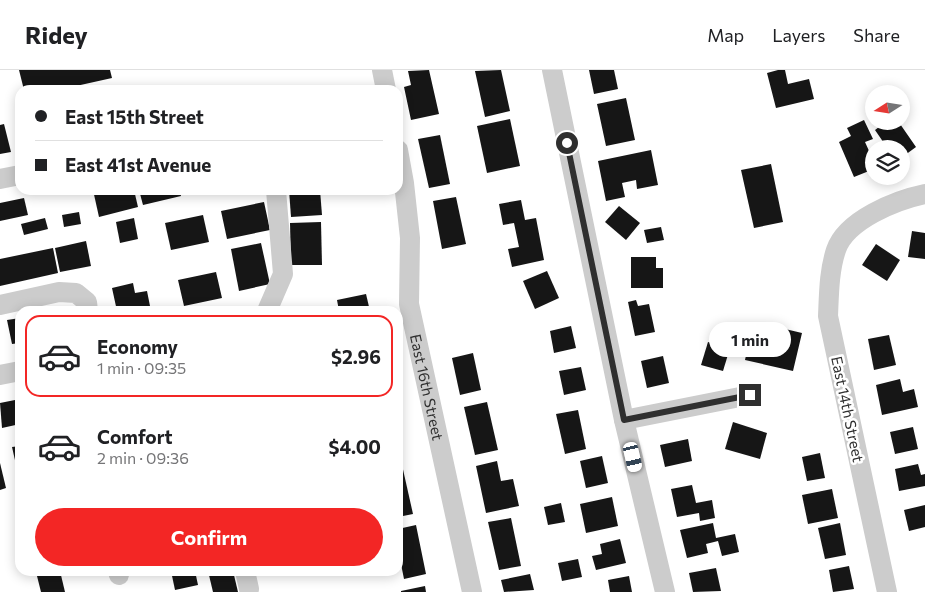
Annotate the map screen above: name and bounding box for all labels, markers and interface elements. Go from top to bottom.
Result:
text: Ridey [25,20,88,49]
text: Map [707,24,744,46]
text: Layers [772,24,825,46]
text: Share [853,24,900,46]
north arrow [865,85,910,130]
map controls [865,85,910,185]
text: East 15th Street [65,105,204,128]
route start [556,132,578,154]
button: layers [865,140,910,185]
text: East 41st Avenue [65,153,211,176]
callout: 1 min [709,322,791,358]
text: 1 min [731,330,769,349]
street label: East 16th Street [407,332,448,442]
icon: car [37,334,82,379]
text: Economy [97,335,178,358]
text: $2.96 [331,345,381,368]
street label: East 14th Street [828,354,868,464]
text: 1 min · 09:35 [97,358,186,377]
route end [739,384,761,406]
icon: car [37,424,82,469]
text: Comfort [97,425,173,448]
text: $4.00 [328,435,381,458]
car [622,441,643,473]
text: 2 min · 09:36 [97,448,189,467]
button: Confirm [35,508,383,566]

